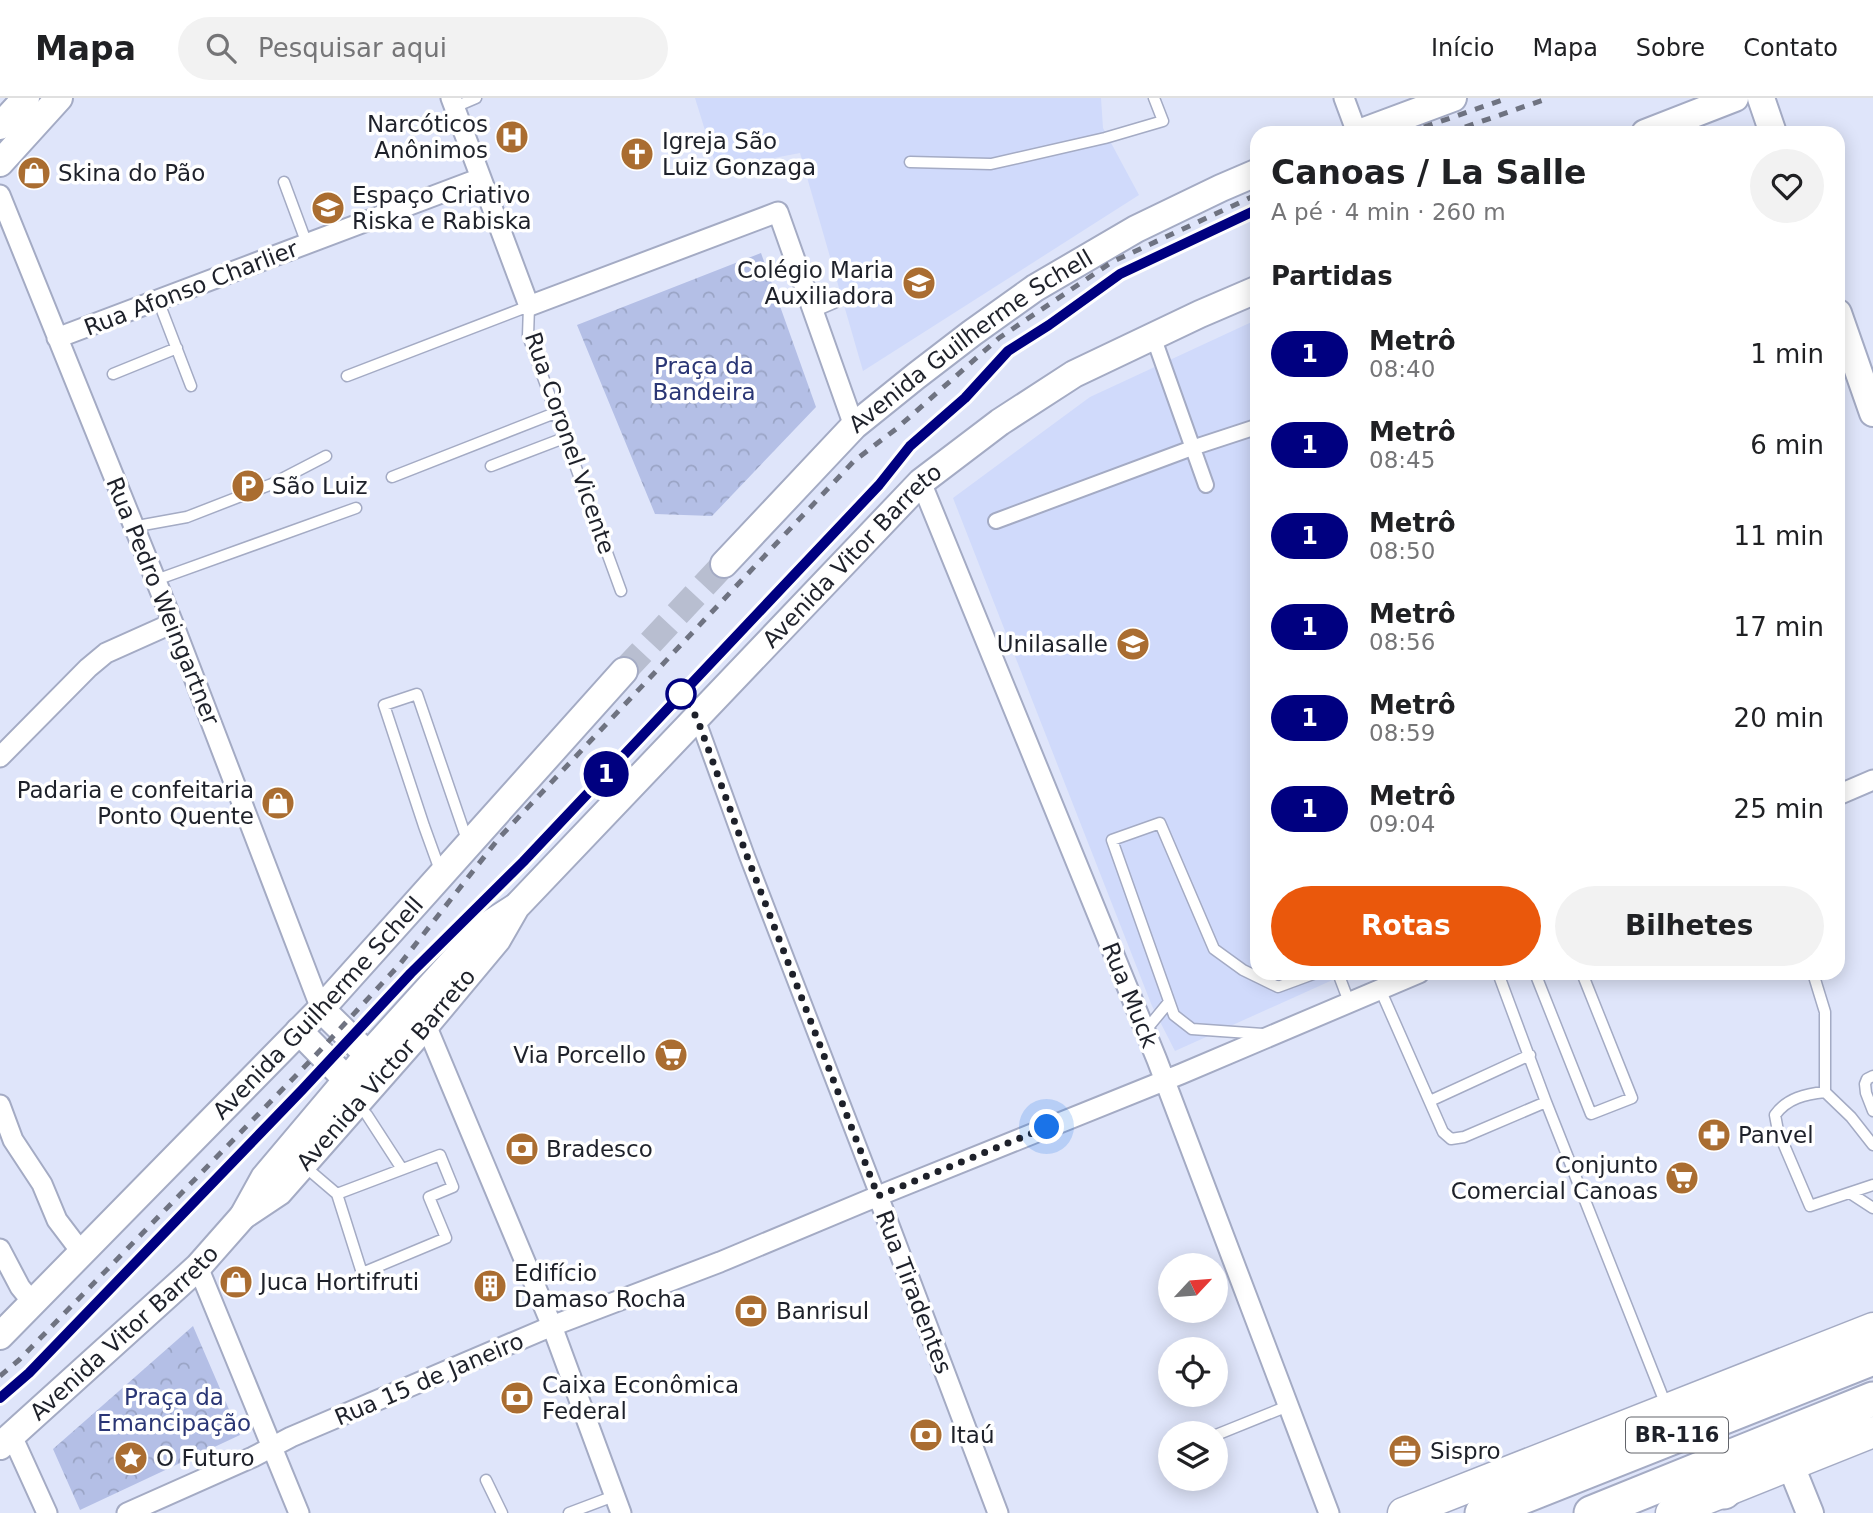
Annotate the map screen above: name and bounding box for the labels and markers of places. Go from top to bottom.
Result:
place label: Narcóticos Anônimos [367,111,488,163]
hospital icon: Narcóticos Anônimos [493,118,531,156]
place label: Igreja São Luiz Gonzaga [662,128,816,180]
church icon: Igreja São Luiz Gonzaga [618,135,656,173]
shop icon: Skina do Pão [15,154,53,192]
place label: Skina do Pão [58,160,205,186]
place label: Espaço Criativo Riska e Rabiska [352,182,532,234]
school or university icon: Espaço Criativo Riska e Rabiska [309,189,347,227]
place label: Colégio Maria Auxiliadora [737,257,894,309]
school or university icon: Colégio Maria Auxiliadora [900,264,938,302]
parking icon: São Luiz [229,467,267,505]
place label: São Luiz [272,473,368,499]
school or university icon: Unilasalle [1114,625,1152,663]
place label: Unilasalle [997,631,1108,657]
unlabelled marker [666,679,696,709]
place label: Padaria e confeitaria Ponto Quente [17,777,254,829]
shop icon: Padaria e confeitaria Ponto Quente [259,784,297,822]
supermarket icon: Via Porcello [652,1036,690,1074]
place label: Via Porcello [513,1042,646,1068]
pharmacy icon: Panvel [1695,1116,1733,1154]
place label: Panvel [1738,1122,1814,1148]
bank icon: Bradesco [503,1130,541,1168]
place label: Bradesco [546,1136,653,1162]
place label: Conjunto Comercial Canoas [1451,1152,1658,1204]
supermarket icon: Conjunto Comercial Canoas [1663,1159,1701,1197]
place label: Edifício Damaso Rocha [514,1260,686,1312]
shop icon: Juca Hortifruti [217,1263,255,1301]
building icon: Edifício Damaso Rocha [471,1267,509,1305]
place label: Juca Hortifruti [258,1269,419,1295]
bank icon: Banrisul [732,1292,770,1330]
place label: Banrisul [776,1298,869,1324]
place label: Caixa Econômica Federal [542,1372,739,1424]
bank icon: Caixa Econômica Federal [498,1379,536,1417]
bank icon: Itaú [907,1416,945,1454]
place label: Itaú [950,1422,994,1448]
office icon: Sispro [1386,1432,1424,1470]
place label: Sispro [1430,1438,1501,1464]
place icon: O Futuro [112,1439,150,1477]
place label: O Futuro [156,1445,255,1471]

